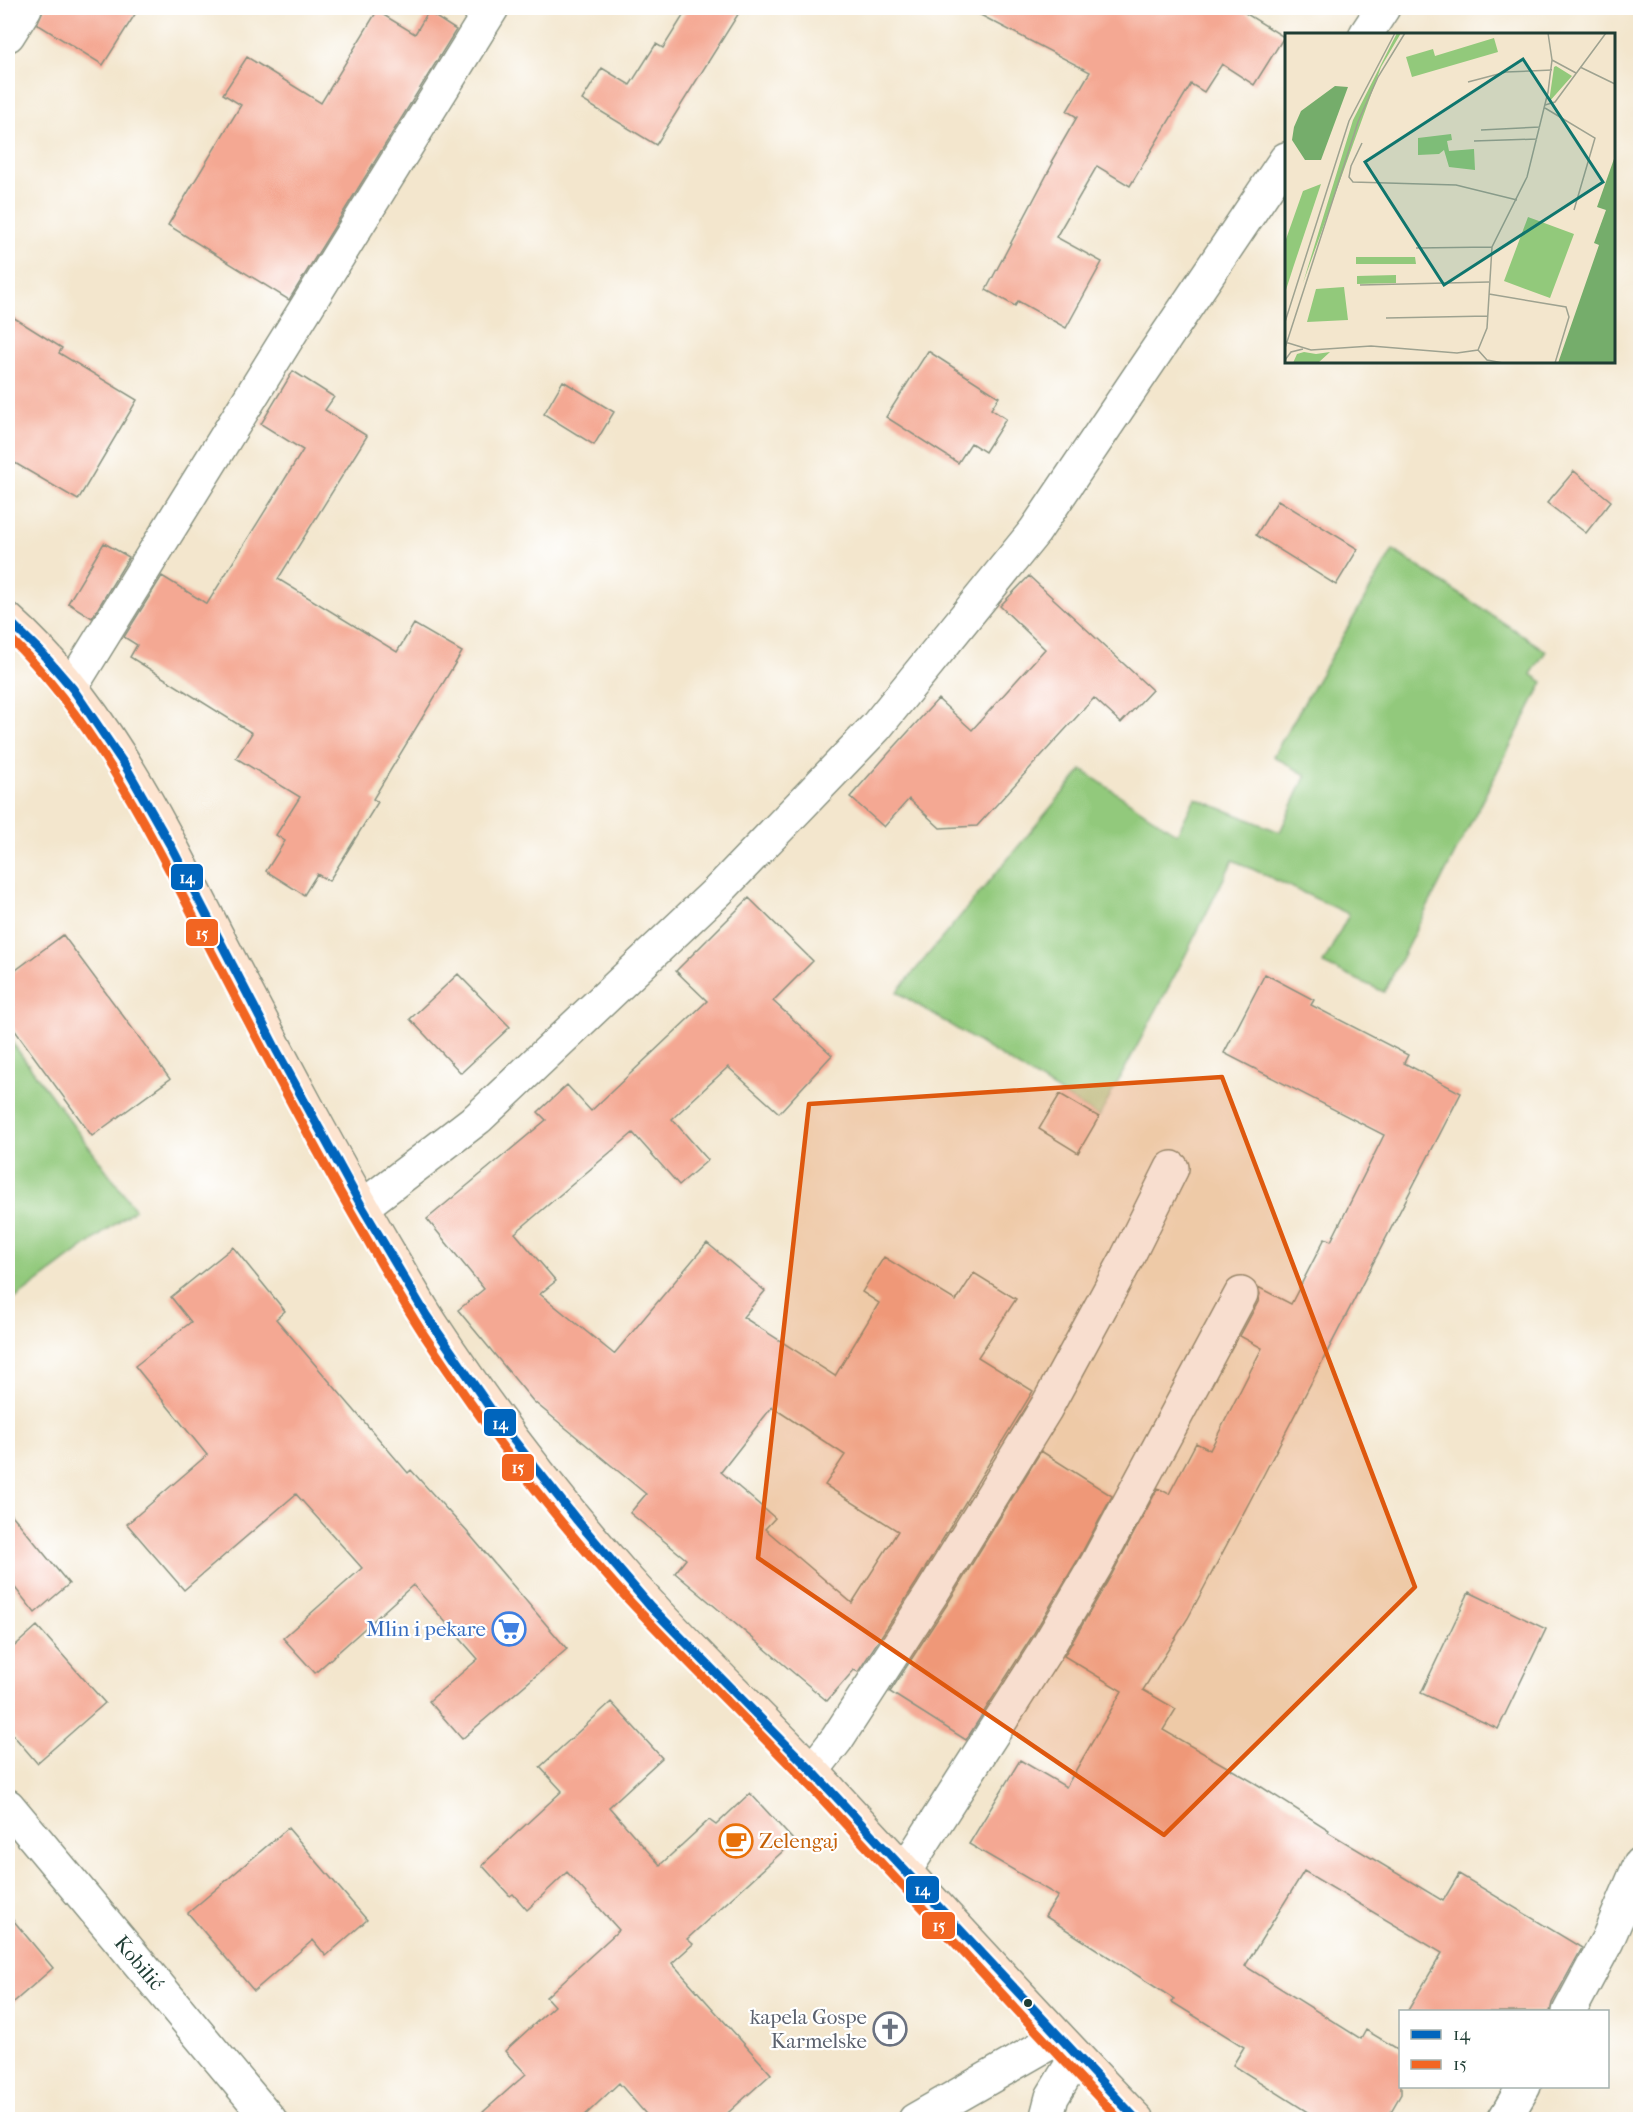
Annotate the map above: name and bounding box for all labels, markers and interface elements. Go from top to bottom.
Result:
inset map [1285,33,1615,363]
line badge: 14 [170,863,204,891]
text: 14 [179,868,196,888]
line badge: 15 [185,918,219,947]
text: 15 [196,924,208,943]
line badge: 14 [483,1408,517,1437]
text: 14 [492,1414,509,1434]
line badge: 15 [501,1453,535,1482]
text: 15 [512,1458,524,1477]
supermarket icon: Mlin i pekare [491,1611,527,1647]
place label: Mlin i pekare [366,1617,486,1641]
cafe icon: Zelengaj [718,1823,754,1859]
place label: Zelengaj [759,1829,838,1853]
line badge: 14 [905,1875,940,1904]
text: 14 [914,1880,931,1900]
line badge: 15 [921,1911,956,1940]
text: 15 [933,1916,945,1935]
street label: Kobilić [109,1931,169,1995]
unlabelled marker [1022,1997,1034,2009]
place label: kapela Gospe Karmelske [750,2005,867,2053]
legend [1399,2010,1609,2088]
church icon: kapela Gospe Karmelske [872,2011,908,2047]
text: 14 [1453,2024,1470,2045]
text: 15 [1453,2054,1467,2075]

